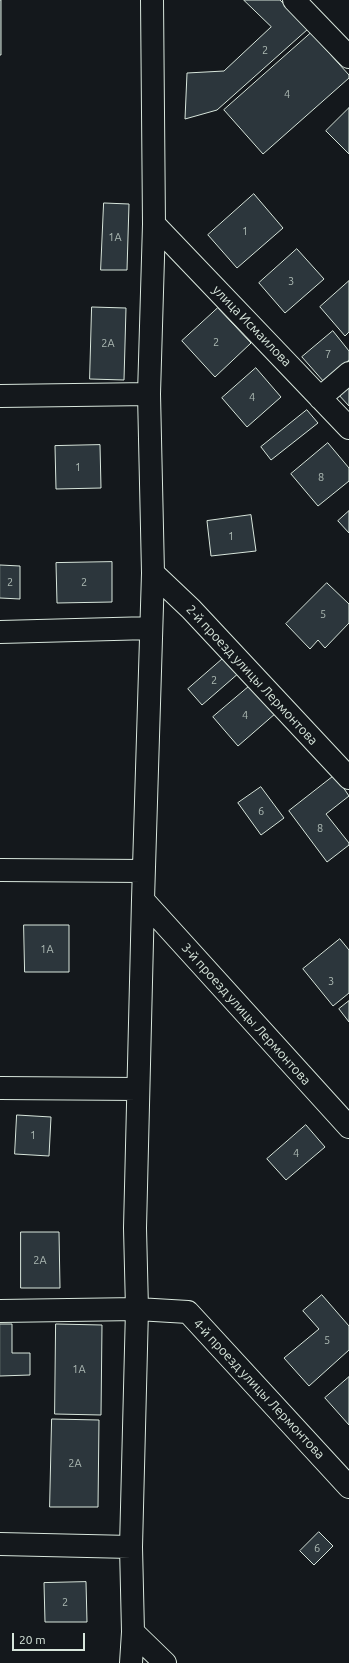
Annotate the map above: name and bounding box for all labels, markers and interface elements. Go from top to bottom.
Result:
house number: 2 [262,43,268,57]
house number: 4 [284,87,290,101]
house number: 1 [242,224,248,238]
house number: 1А [108,230,122,244]
house number: 3 [288,274,294,288]
street label: улица Исмаилова [209,282,295,370]
house number: 2 [213,335,219,349]
house number: 2А [101,336,115,350]
house number: 7 [325,347,331,361]
house number: 4 [249,390,255,404]
house number: 1 [75,460,81,474]
house number: 8 [318,470,324,484]
house number: 1 [228,529,234,543]
house number: 2 [7,575,13,589]
house number: 2 [81,575,87,589]
street label: 2-й проезд улицы Лермонтова [183,602,321,748]
house number: 5 [320,607,326,621]
house number: 2 [211,673,217,687]
house number: 4 [242,708,248,722]
house number: 6 [258,804,264,818]
house number: 8 [317,821,323,835]
street label: 3-й проезд улицы Лермонтова [178,940,314,1088]
house number: 1А [40,942,54,956]
house number: 3 [328,974,334,988]
house number: 1 [30,1128,36,1142]
house number: 4 [293,1146,299,1160]
house number: 2А [33,1253,47,1267]
street label: 4-й проезд улицы Лермонтова [190,1316,328,1462]
house number: 5 [324,1333,330,1347]
house number: 1А [72,1362,86,1376]
house number: 2А [68,1456,82,1470]
house number: 6 [314,1541,320,1555]
house number: 2 [62,1595,68,1609]
scale bar [14,1625,87,1651]
text: 20 m [19,1633,46,1646]

